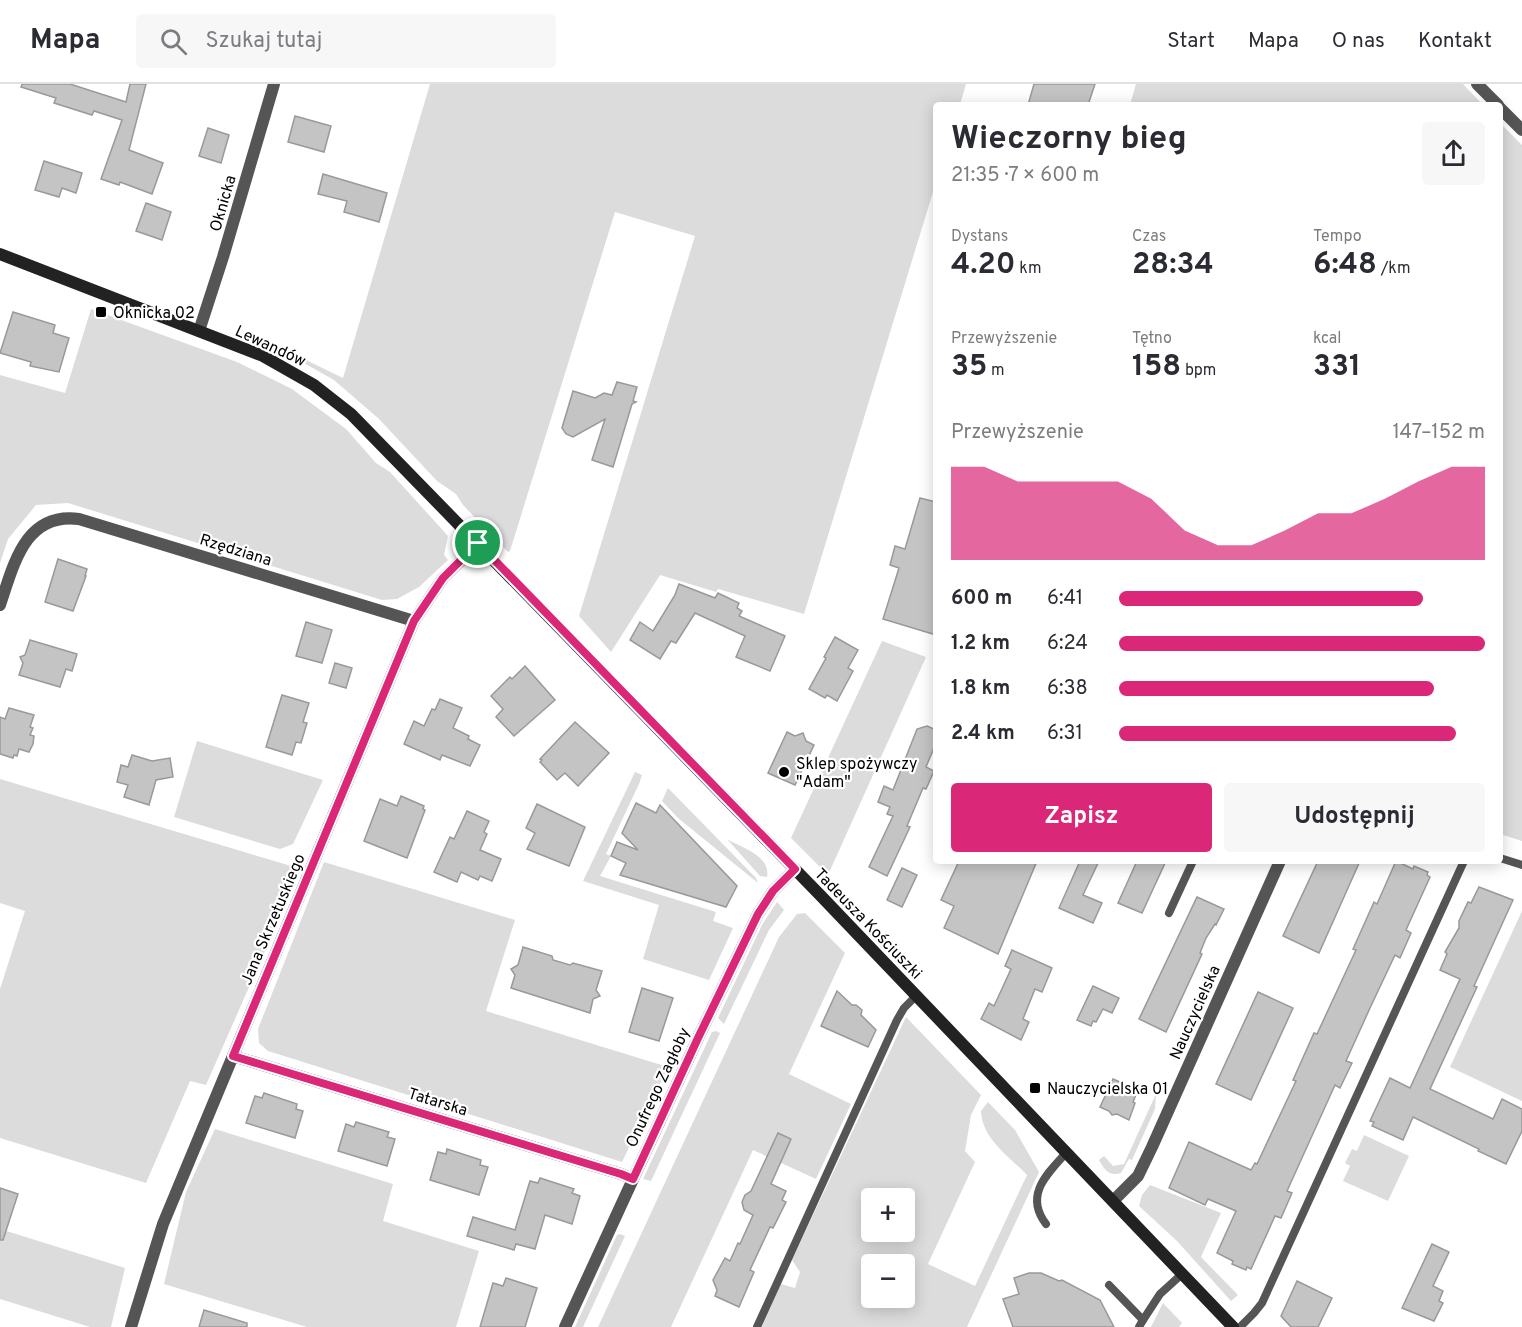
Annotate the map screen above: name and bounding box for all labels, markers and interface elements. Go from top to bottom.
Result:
search box [136,14,556,68]
text: Mapa [30,23,100,59]
icon: search [157,25,190,58]
text: Szukaj tutaj [205,28,322,55]
text: Start [1167,28,1215,55]
text: Mapa [1248,28,1299,55]
text: O nas [1332,28,1385,55]
text: Kontakt [1418,28,1492,55]
text: Wieczorny bieg [951,119,1187,161]
button: share [1422,122,1485,185]
text: 21:35 · 7 × 600 m [951,163,1099,189]
street label: Oknicka [206,173,242,234]
text: Dystans [951,227,1008,247]
text: Czas [1132,227,1166,247]
text: Tempo [1313,227,1362,247]
text: 4.20 [951,247,1016,284]
text: 28:34 [1132,247,1214,284]
text: 6:48 [1313,247,1377,284]
text: km [1016,259,1042,279]
text: /km [1377,259,1410,279]
place label: Oknicka 02 [113,304,195,324]
marker: Oknicka 02 [94,305,108,319]
street label: Lewandów [232,322,309,372]
text: Przewyższenie [951,329,1057,349]
text: Tętno [1132,329,1172,349]
text: kcal [1313,329,1341,349]
text: 35 [951,349,987,386]
text: 158 [1132,349,1181,386]
text: 331 [1313,349,1361,386]
text: m [987,361,1005,381]
text: bpm [1181,361,1216,381]
text: Przewyższenie [951,420,1084,446]
text: 147–152 m [1392,420,1485,446]
pin [452,517,503,568]
icon: arrive [461,526,494,559]
street label: Rzędziana [197,530,274,571]
text: 600 m [951,586,1012,612]
text: 6:41 [1047,586,1083,612]
text: 1.2 km [951,631,1010,657]
text: 6:24 [1047,631,1088,657]
text: 1.8 km [951,676,1010,702]
text: 6:38 [1047,676,1088,702]
text: 2.4 km [951,721,1015,747]
text: 6:31 [1047,721,1083,747]
place label: Sklep spożywczy "Adam" [796,755,917,793]
marker: Sklep spożywczy "Adam" [777,765,791,779]
button: Zapisz [951,783,1212,852]
button: Udostępnij [1224,783,1485,852]
street label: Jana Skrzetuskiego [237,851,311,988]
street label: Tadeusza Kościuszki [809,865,926,984]
street label: Nauczycielska [1166,963,1226,1063]
street label: Onufrego Zagłoby [622,1025,695,1151]
place label: Nauczycielska 01 [1047,1080,1168,1100]
marker: Nauczycielska 01 [1028,1081,1042,1095]
street label: Tatarska [405,1084,470,1121]
map controls [861,1188,915,1308]
button: + [861,1188,915,1242]
button: − [861,1254,915,1308]

